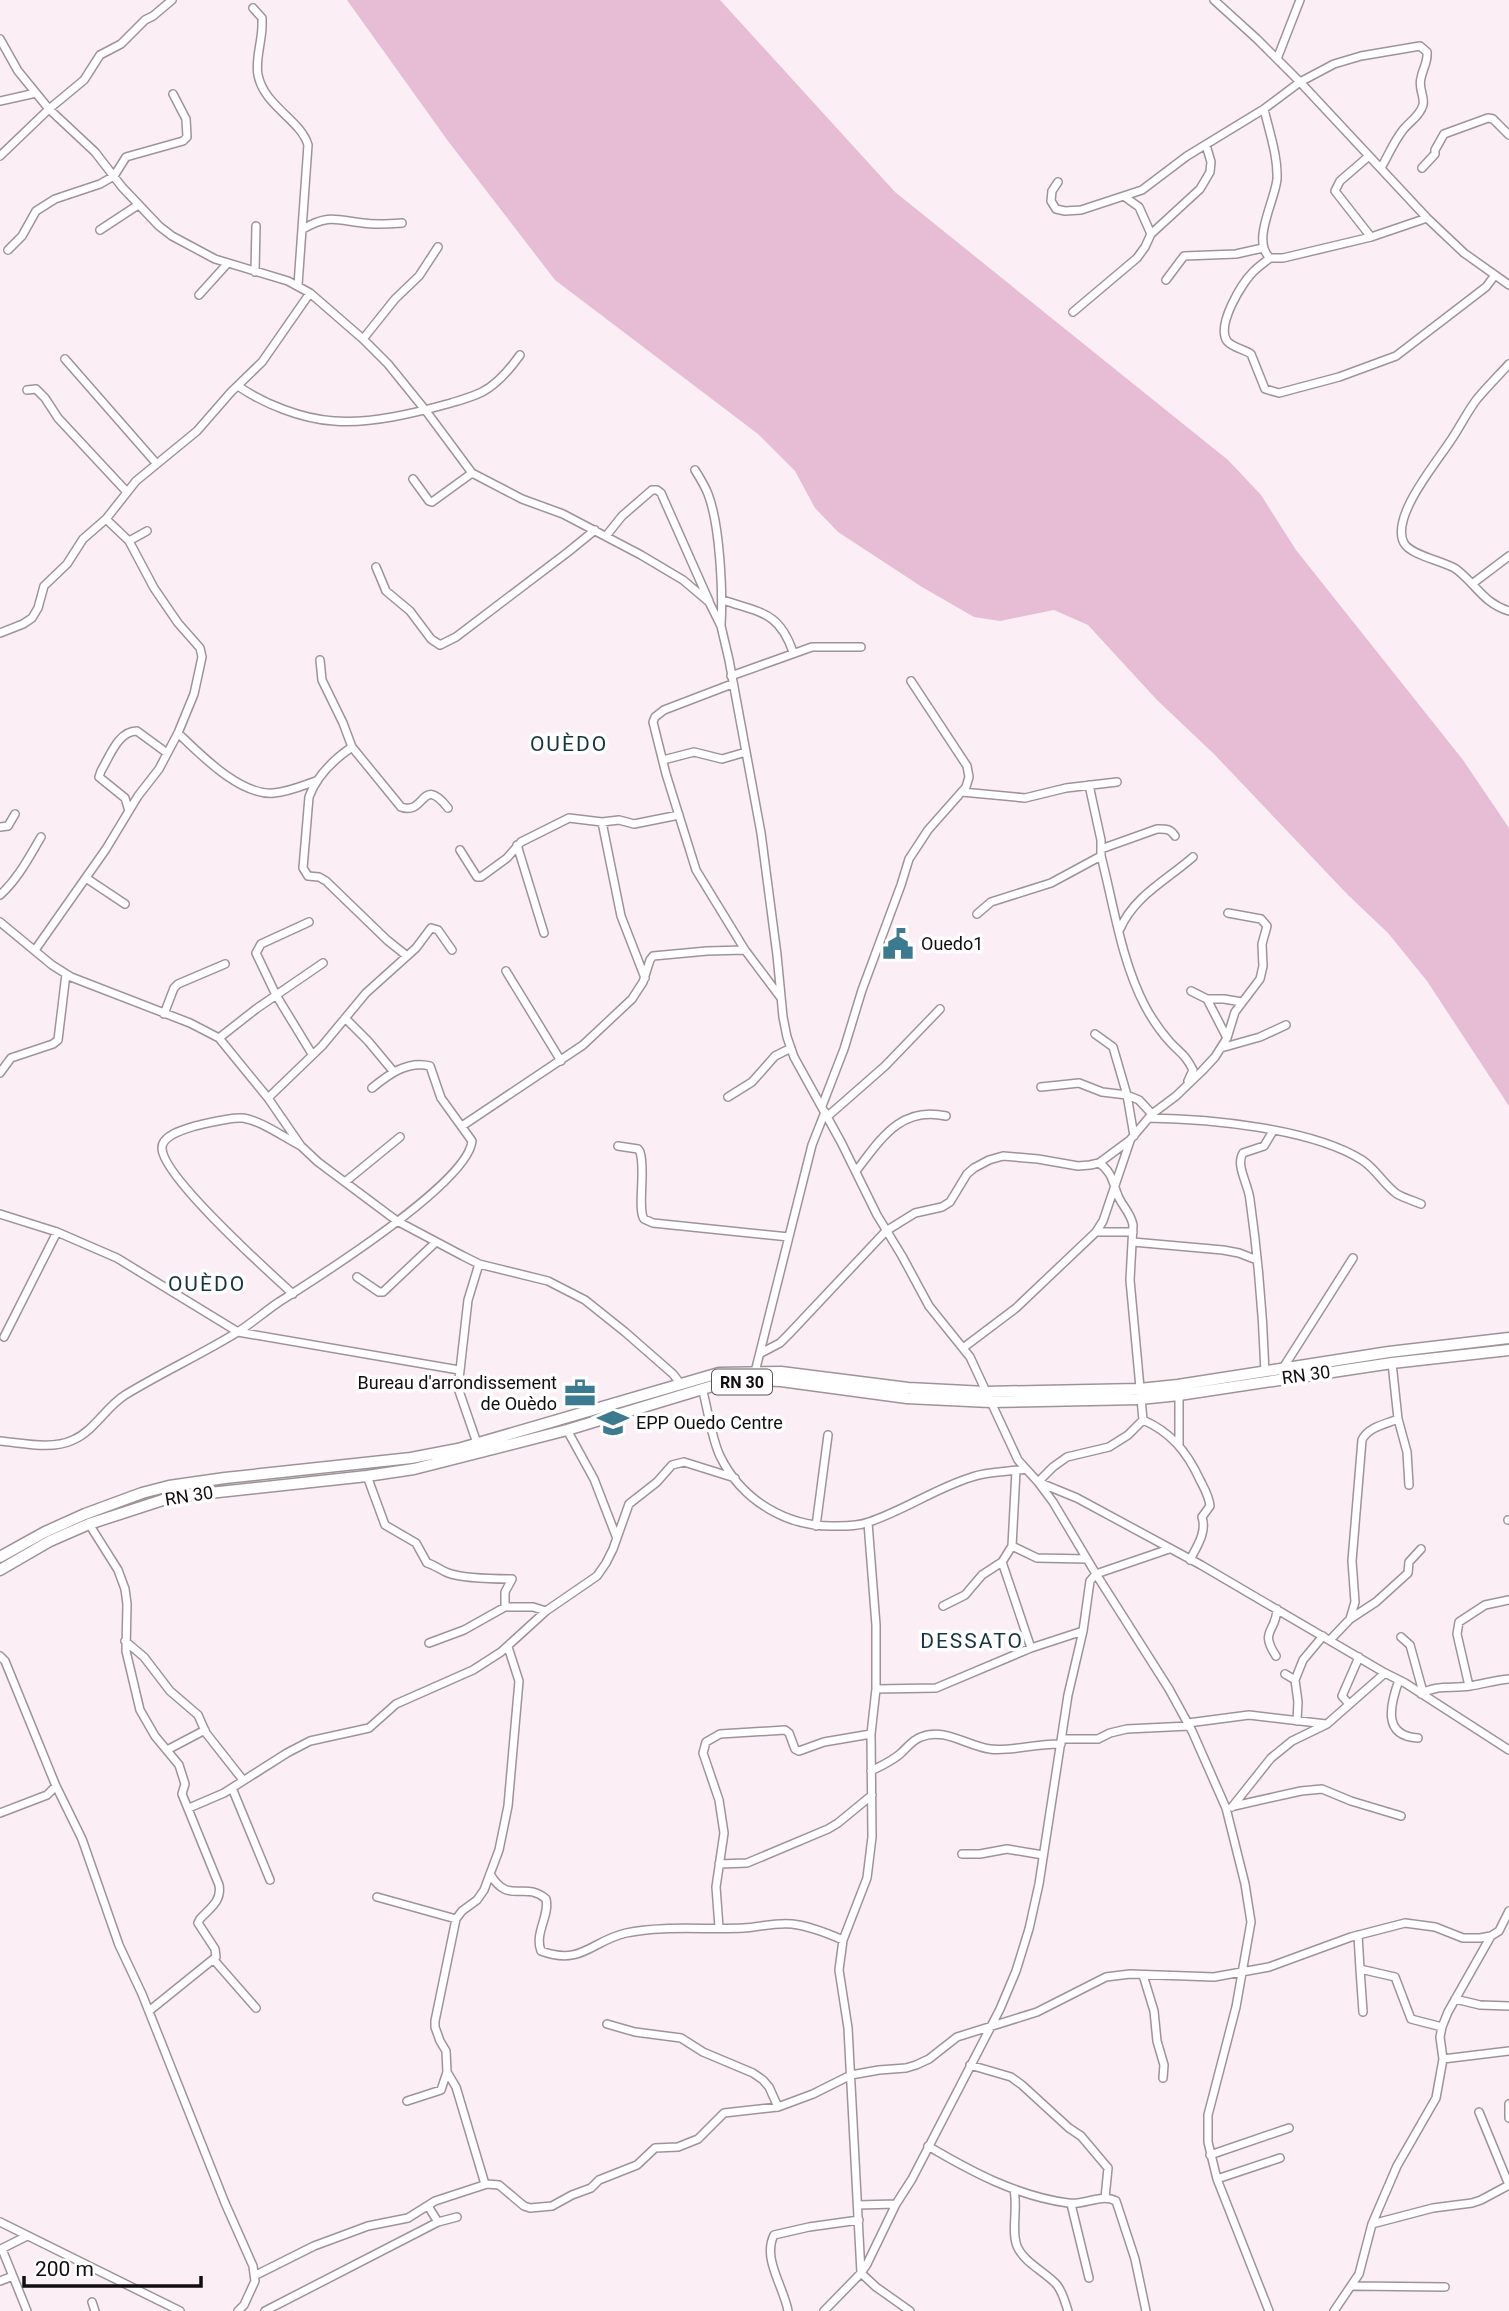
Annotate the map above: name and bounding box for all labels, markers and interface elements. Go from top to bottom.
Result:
district label: OUÈDO [530,732,608,756]
public building icon: Ouedo1 [881,927,915,961]
place label: Ouedo1 [921,933,983,954]
district label: OUÈDO [168,1272,246,1296]
street label: RN 30 [1280,1361,1331,1388]
road number: RN 30 [712,1370,772,1394]
place label: Bureau d'arrondissement de Ouèdo [358,1372,557,1414]
office icon: Bureau d'arrondissement de Ouèdo [563,1376,597,1410]
school or university icon: EPP Ouedo Centre [596,1406,630,1440]
place label: EPP Ouedo Centre [636,1412,783,1433]
street label: RN 30 [163,1481,215,1510]
district label: DESSATO [920,1629,1024,1653]
scale bar [24,2244,201,2288]
text: 200 m [35,2257,94,2281]

